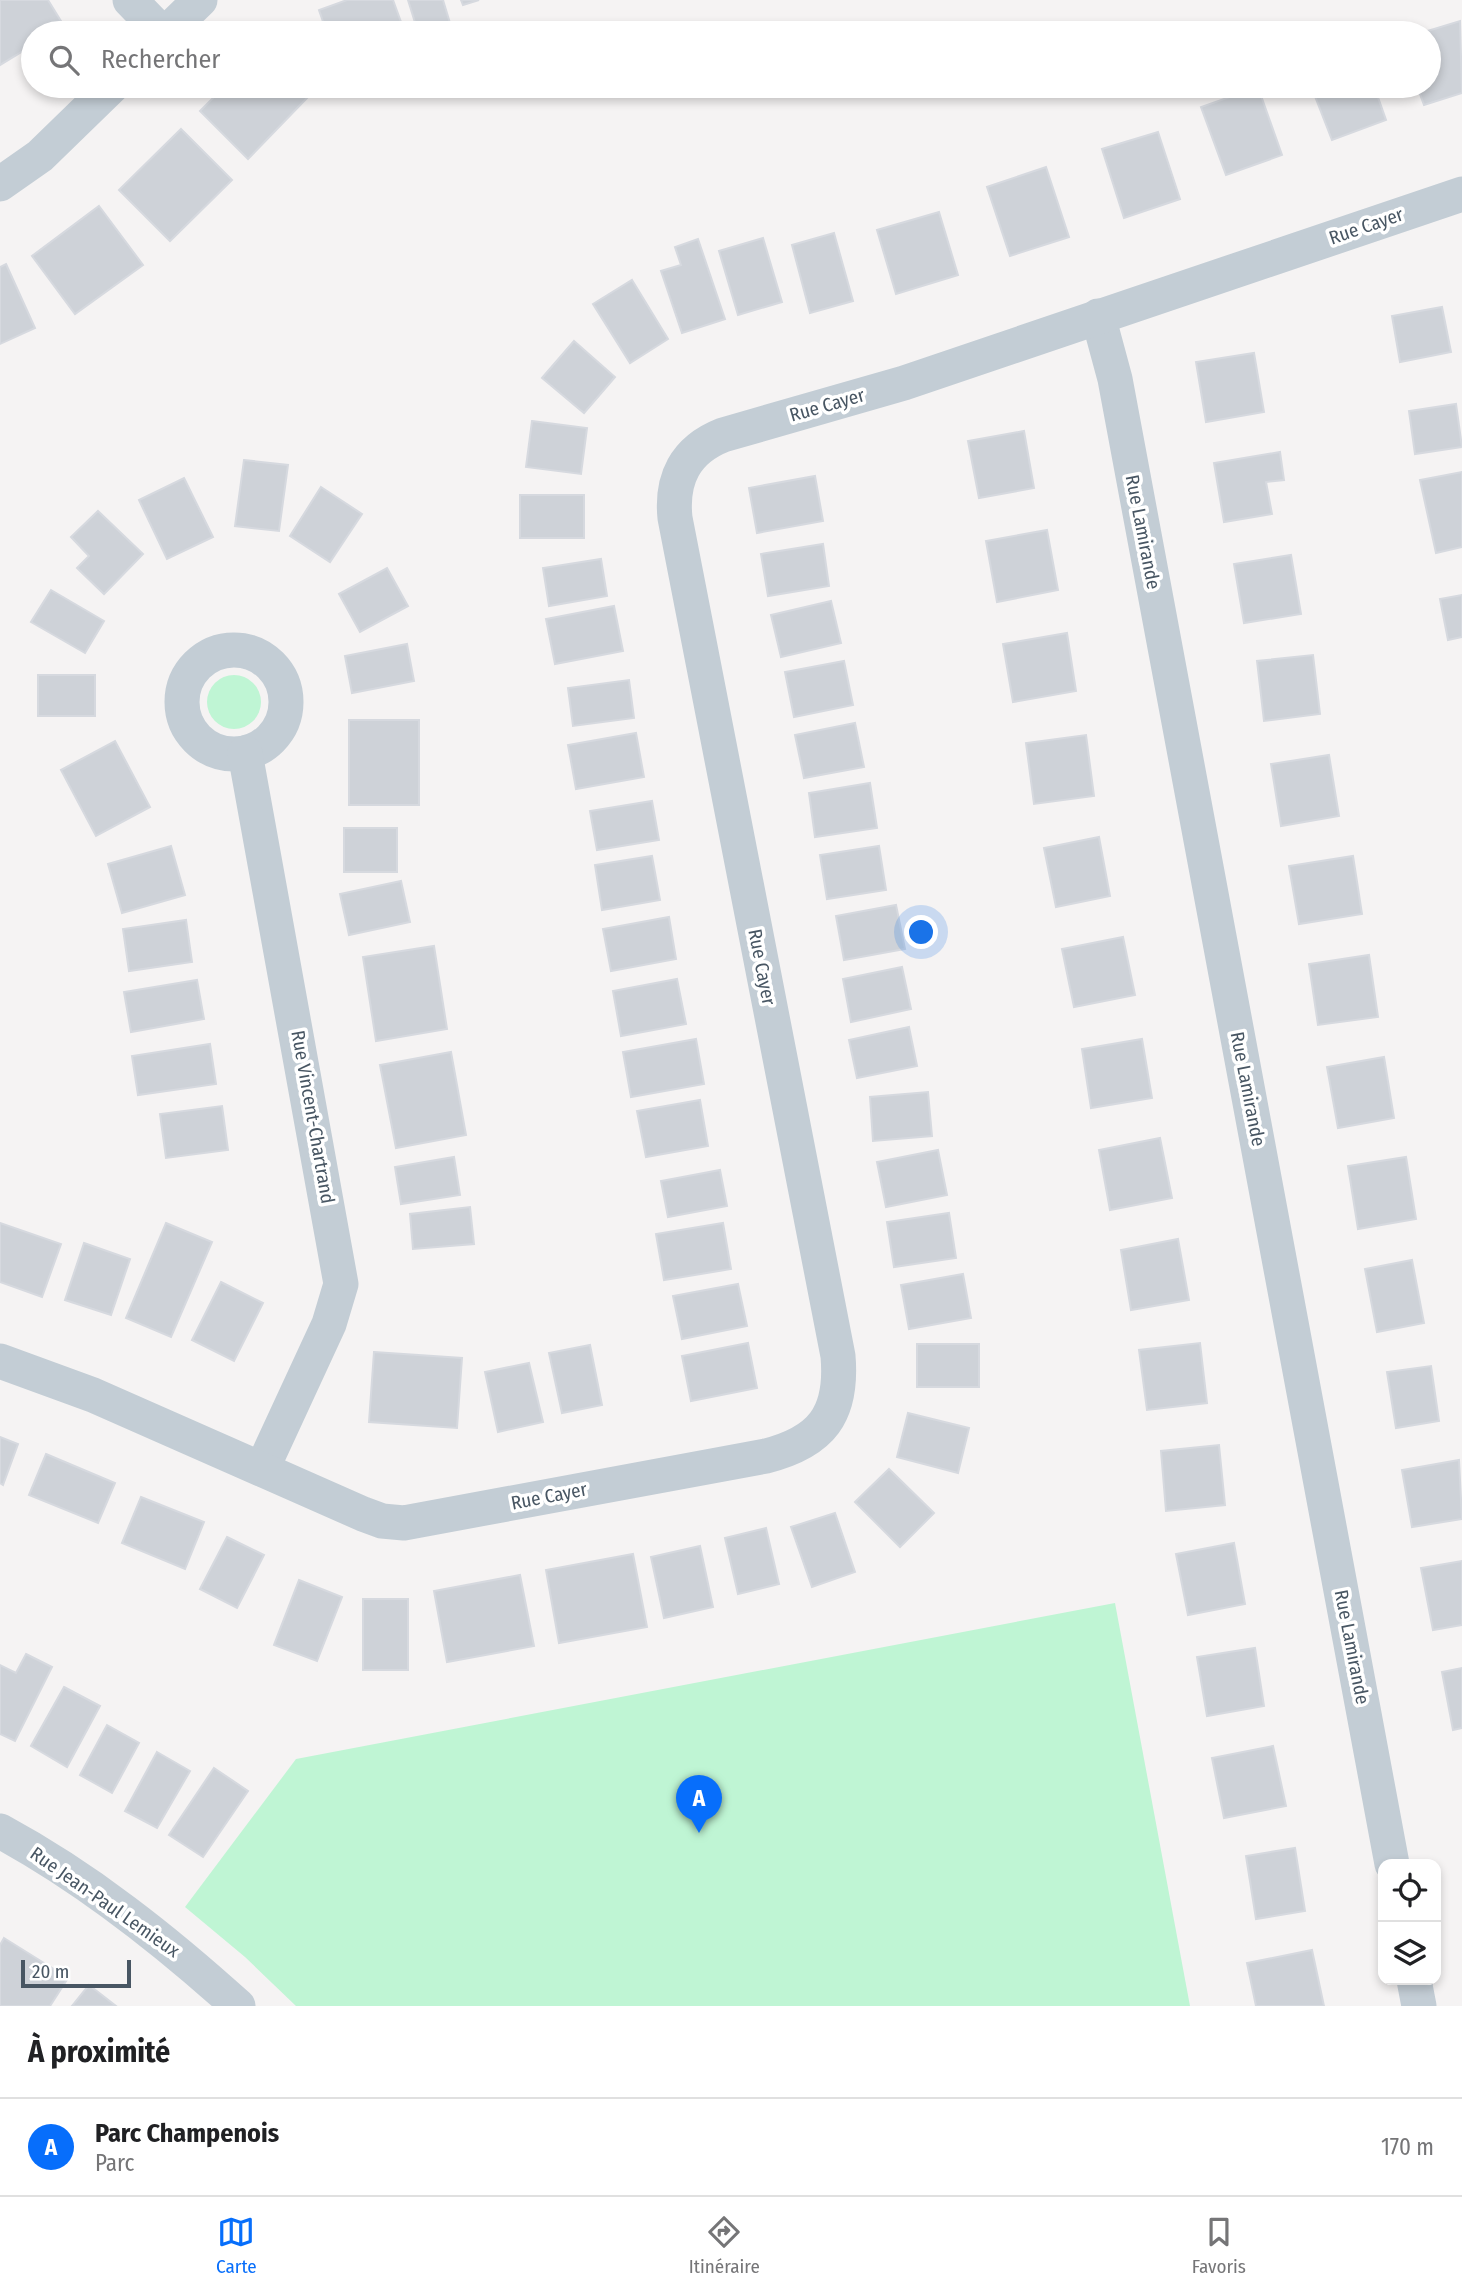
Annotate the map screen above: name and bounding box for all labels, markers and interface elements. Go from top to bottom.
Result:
search box [21,21,1441,98]
icon: search [45,41,83,79]
text: Rechercher [101,44,220,75]
street label: Rue Cayer [1326,202,1407,249]
street label: Rue Cayer [787,383,868,427]
street label: Rue Lamirande [1121,473,1165,591]
your location [904,915,938,949]
street label: Rue Cayer [743,927,781,1007]
street label: Rue Vincent-Chartrand [286,1029,340,1205]
street label: Rue Lamirande [1226,1030,1270,1148]
street label: Rue Cayer [509,1477,589,1515]
street label: Rue Lamirande [1330,1588,1374,1706]
pin: A [676,1775,722,1833]
street label: Rue Jean-Paul Lemieux [26,1842,185,1963]
map controls [1378,1859,1441,1985]
button: locate [1378,1859,1441,1922]
button: layers [1378,1922,1441,1985]
scale bar [21,1957,131,1989]
text: 20 m [32,1960,69,1983]
text: À proximité [28,2034,170,2070]
text: Parc Champenois [95,2118,279,2149]
text: A [45,2133,57,2161]
text: 170 m [1381,2133,1434,2161]
text: Parc [95,2149,134,2177]
tab: Carte [216,2213,257,2278]
tab: Itinéraire [689,2213,760,2278]
tab: Favoris [1192,2213,1246,2278]

